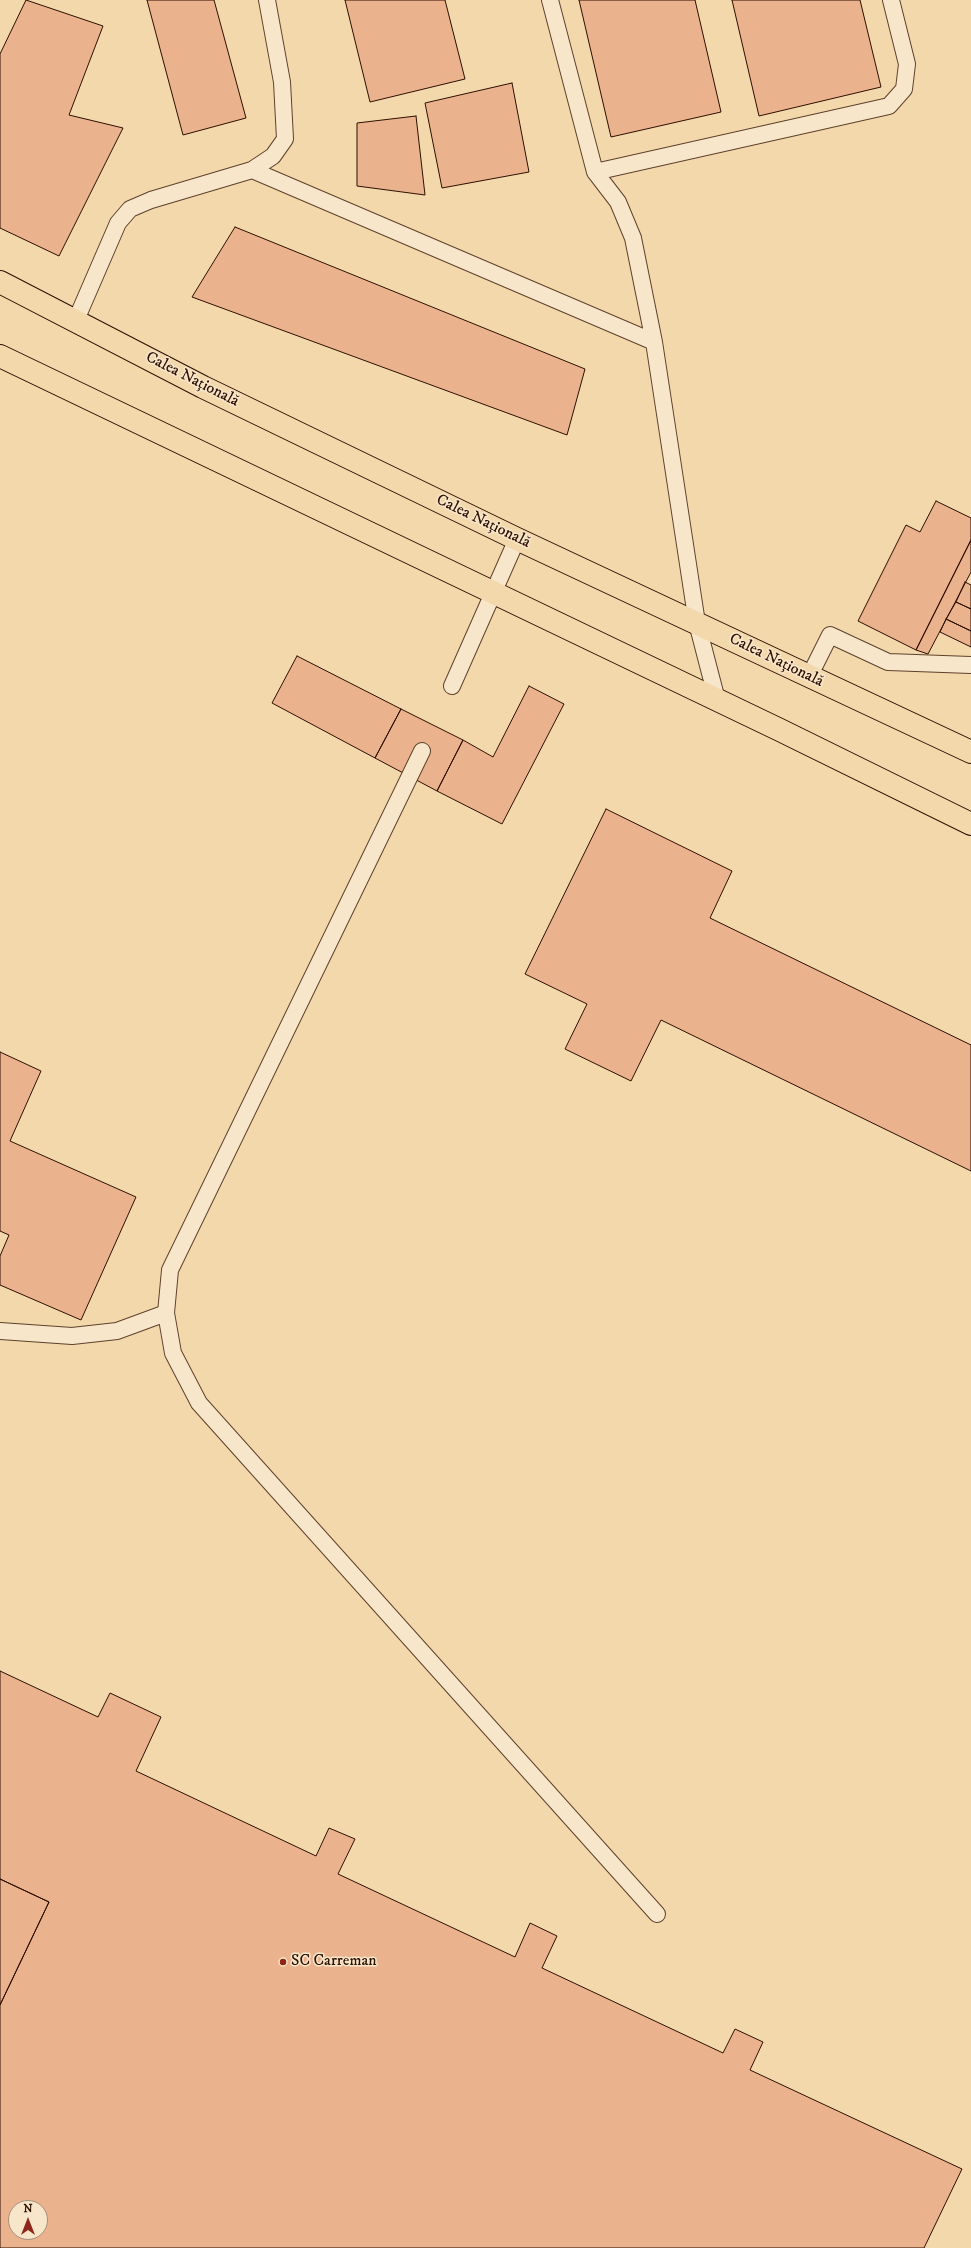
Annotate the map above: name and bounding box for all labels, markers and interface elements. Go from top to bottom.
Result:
street label: Calea Națională [142,348,242,412]
street label: Calea Națională [433,491,533,553]
street label: Calea Națională [726,630,826,692]
place label: SC Carreman [291,1952,377,1972]
marker: SC Carreman [278,1957,288,1967]
north arrow [8,2200,48,2240]
text: N [23,2202,33,2216]

